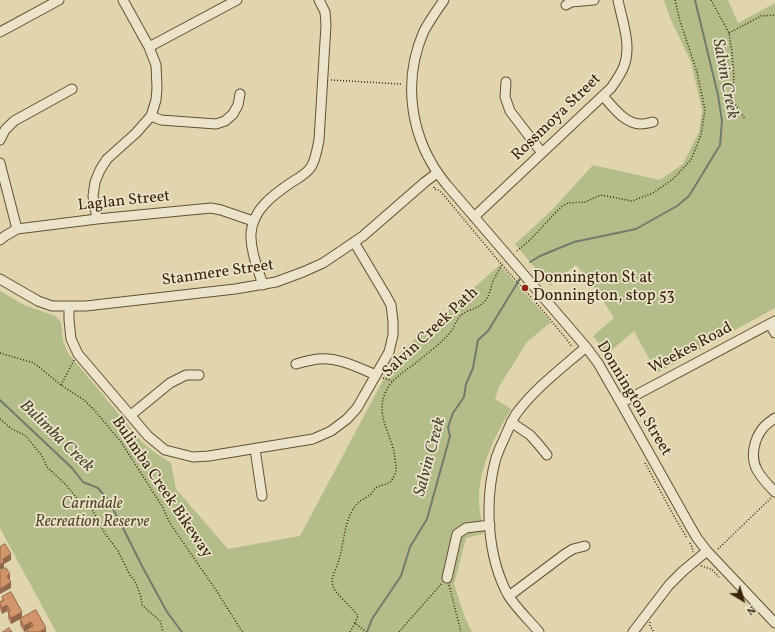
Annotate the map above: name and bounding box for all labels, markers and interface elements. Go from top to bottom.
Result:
water label: Salvin Creek [706,37,742,121]
street label: Rossmoya Street [508,70,606,166]
street label: Laglan Street [77,188,171,216]
street label: Stanmere Street [161,257,275,291]
place label: Donnington St at Donnington, stop 53 [533,269,675,307]
marker: Donnington St at Donnington, stop 53 [520,283,530,293]
street label: Salvin Creek Path [379,284,483,382]
street label: Weekes Road [646,319,736,379]
street label: Donnington Street [591,338,675,460]
water label: Bulimba Creek [14,396,98,478]
street label: Bulimba Creek Bikeway [107,414,215,562]
water label: Salvin Creek [411,415,451,499]
park label: Carindale Recreation Reserve [35,495,149,533]
north arrow [723,580,763,620]
text: N [743,601,758,618]

